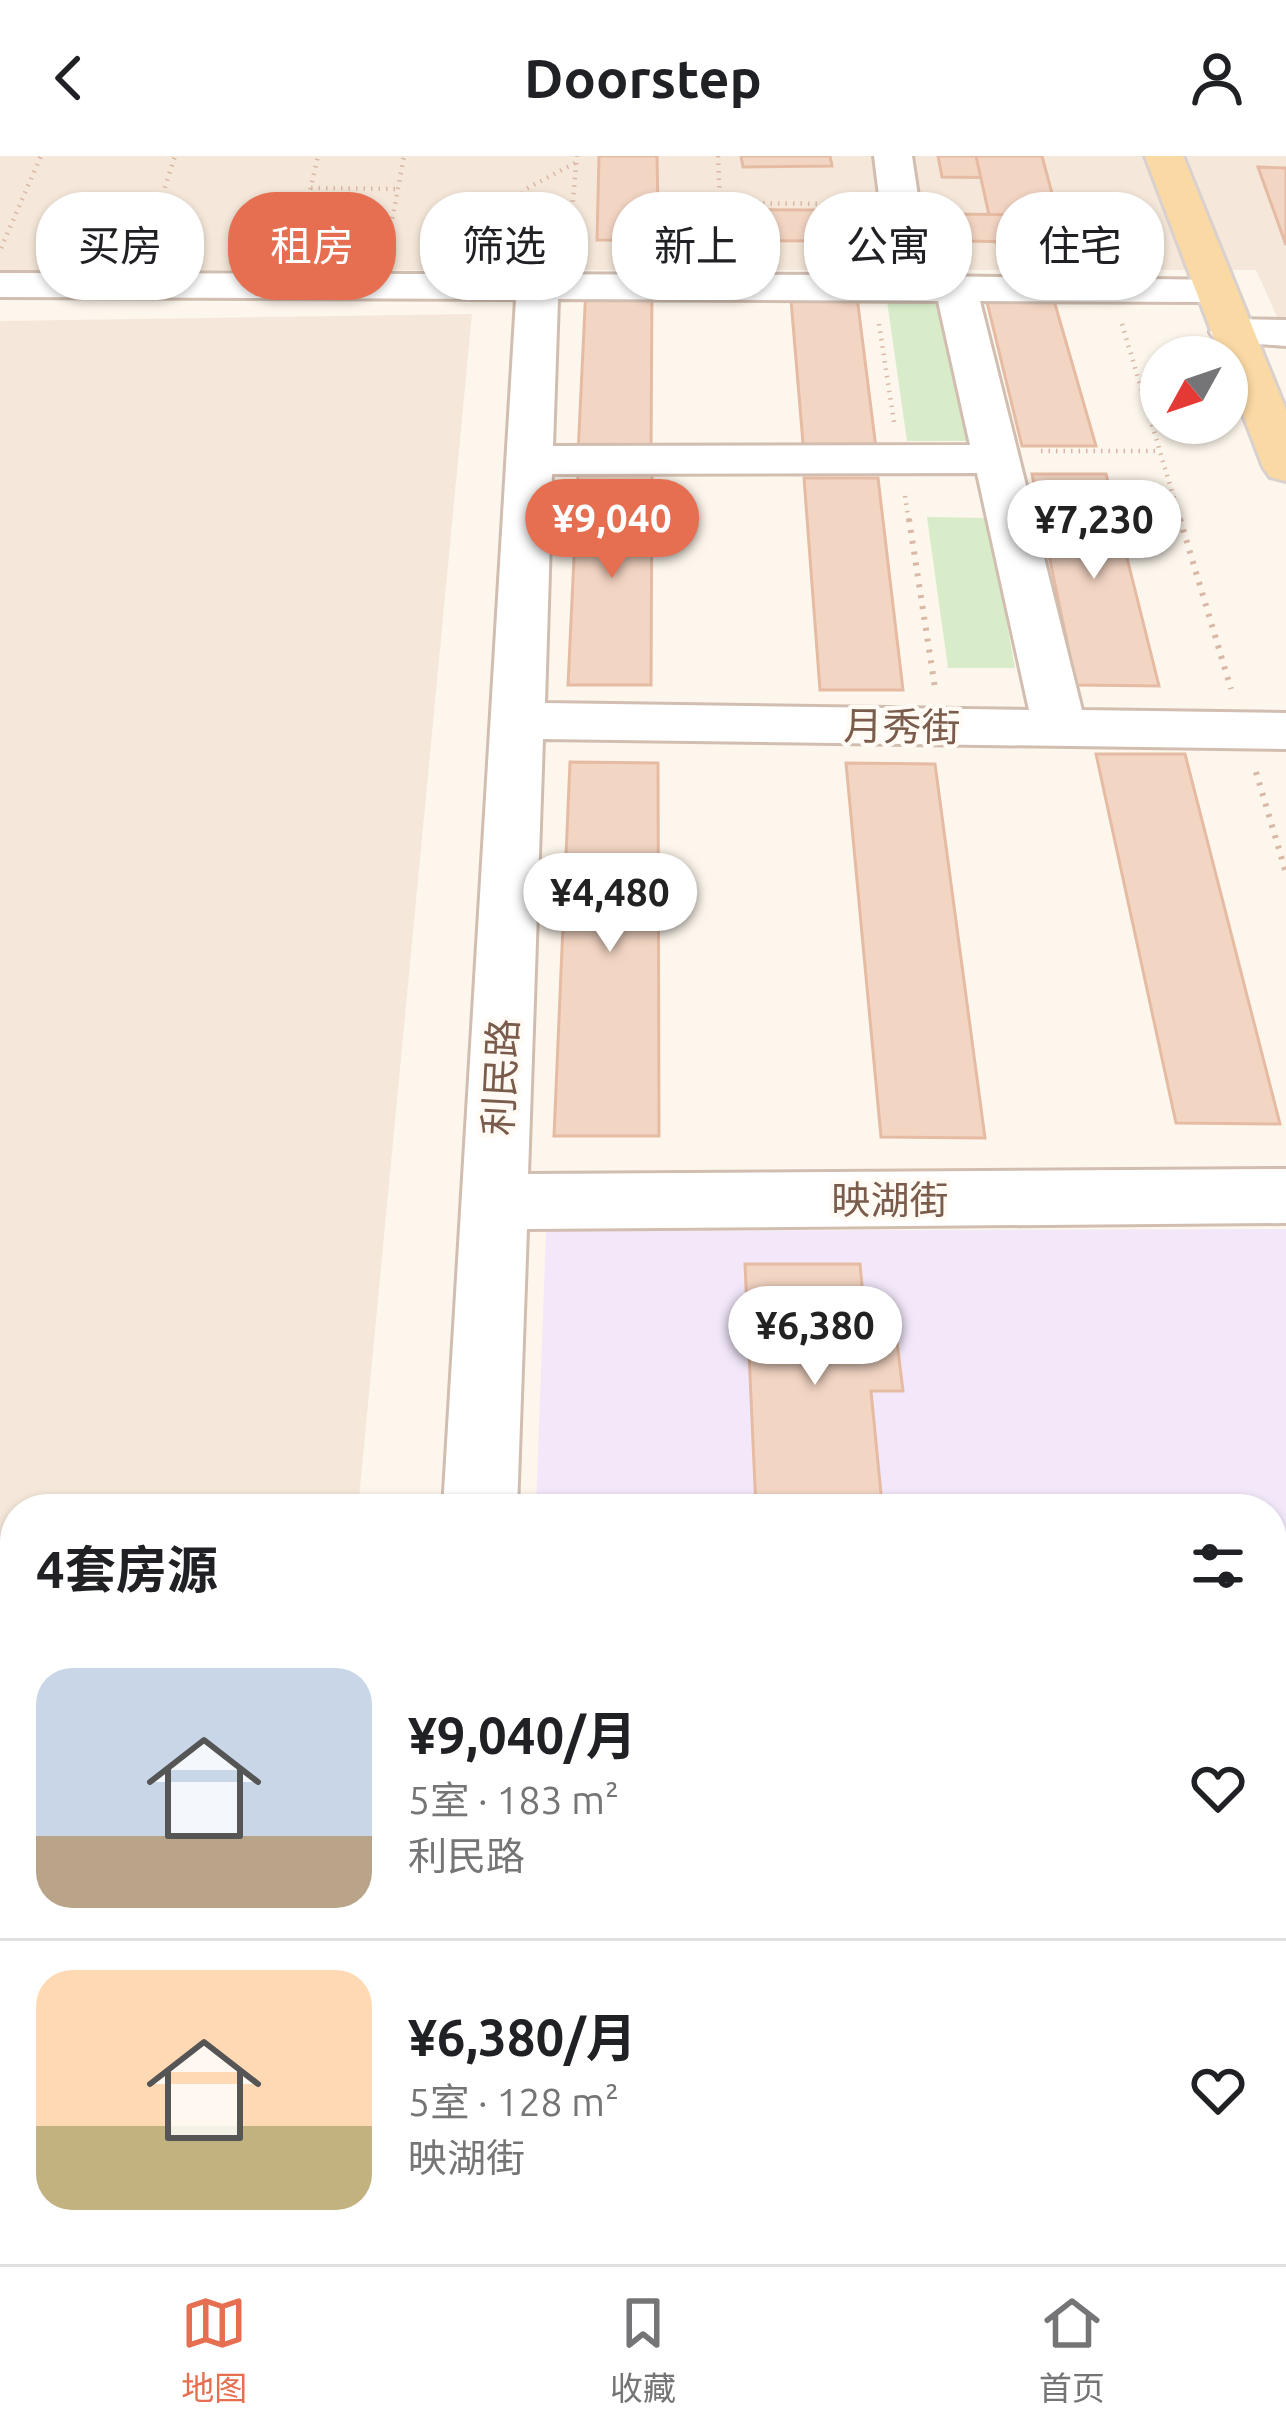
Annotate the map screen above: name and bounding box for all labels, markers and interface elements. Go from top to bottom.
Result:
icon: back [36,45,102,111]
icon: person [1184,45,1250,111]
text: Doorstep [524,48,762,108]
chip: 买房 [36,192,204,300]
chip: 租房 [228,192,396,300]
chip: 筛选 [420,192,588,300]
chip: 新上 [612,192,780,300]
chip: 公寓 [804,192,972,300]
chip: 住宅 [996,192,1164,300]
north arrow [1140,336,1248,444]
map controls [1140,336,1248,444]
pin: ¥9,040 [514,479,710,581]
pin: ¥7,230 [996,480,1192,582]
text: ¥9,040 [552,496,672,539]
text: ¥7,230 [1034,497,1154,540]
street label: 月秀街 [843,703,961,749]
pin: ¥4,480 [512,853,708,955]
text: ¥4,480 [550,870,670,913]
street label: 利民路 [475,1017,525,1137]
street label: 映湖街 [831,1178,949,1221]
pin: ¥6,380 [717,1286,913,1388]
text: ¥6,380 [755,1303,875,1346]
icon: filters [1185,1533,1251,1599]
text: 4套房源 [36,1540,218,1598]
text: ¥9,040/月 [408,1706,637,1764]
icon: home [132,1716,276,1860]
icon: heart [1185,1755,1251,1821]
text: 5室 · 183 m² [408,1778,619,1821]
text: 利民路 [408,1834,525,1877]
text: ¥6,380/月 [408,2008,637,2066]
icon: home [132,2018,276,2162]
icon: heart [1185,2057,1251,2123]
text: 5室 · 128 m² [408,2080,619,2123]
text: 映湖街 [408,2136,525,2179]
tab: 地图 [181,2290,247,2410]
tab: 收藏 [610,2290,676,2410]
tab: 首页 [1039,2290,1105,2410]

